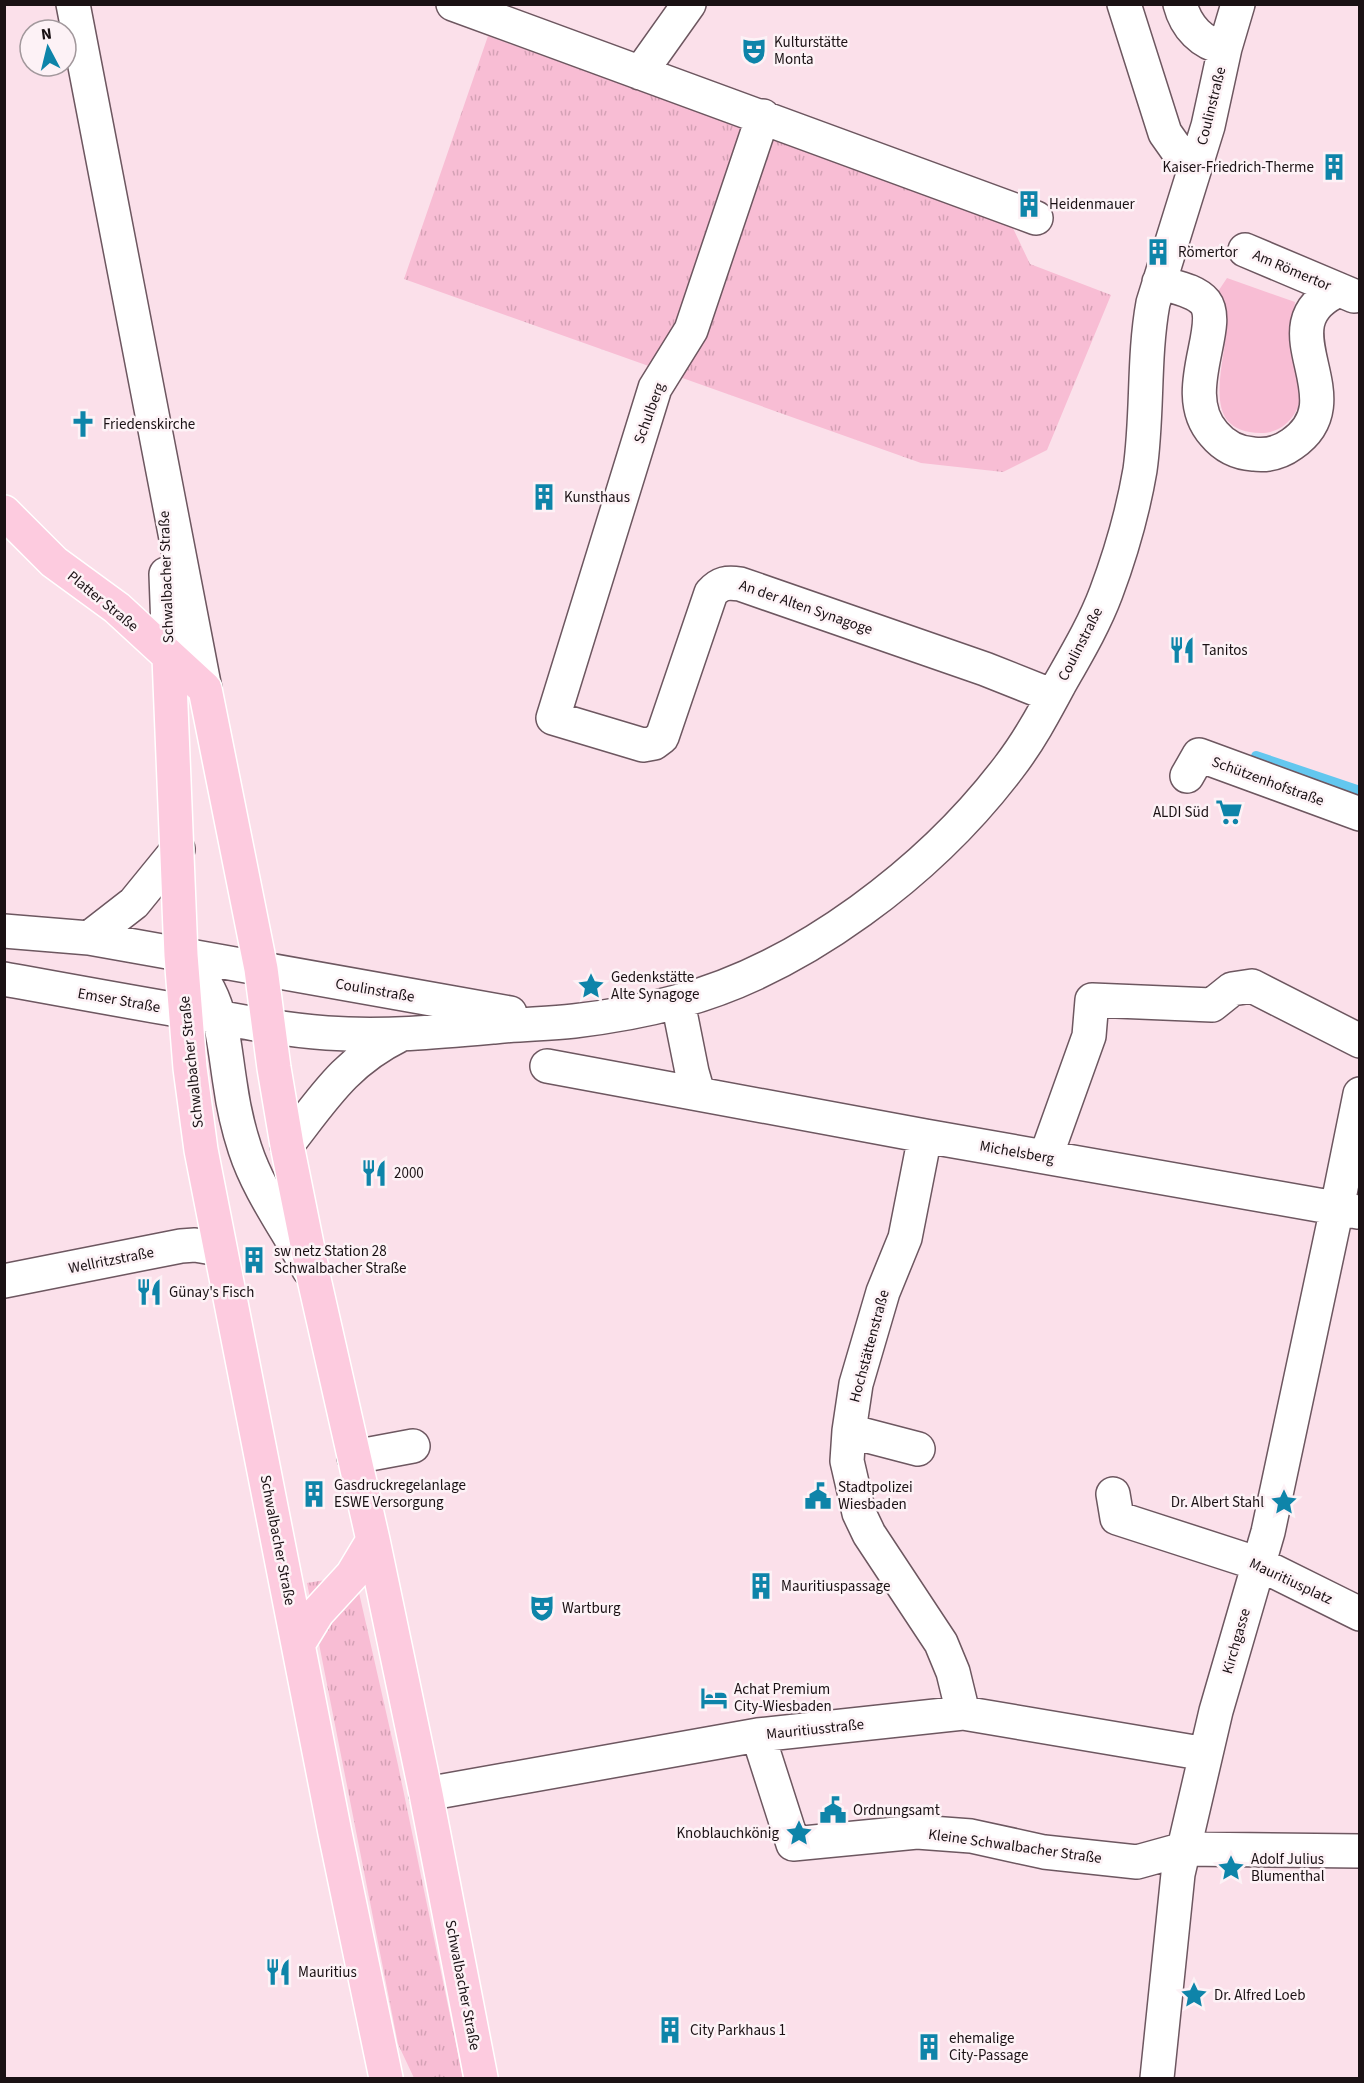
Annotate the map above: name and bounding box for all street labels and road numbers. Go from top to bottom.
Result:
street label: Coulinstraße [1192,65,1231,148]
street label: Am Römertor [1249,245,1335,297]
street label: Schulberg [629,379,670,447]
street label: Schwalbacher Straße [154,510,179,644]
street label: Platter Straße [63,566,143,637]
street label: An der Alten Synagoge [736,575,875,640]
street label: Coulinstraße [1053,604,1108,685]
street label: Schützenhofstraße [1209,751,1327,812]
street label: Coulinstraße [334,973,416,1008]
street label: Emser Straße [76,983,162,1018]
street label: Schwalbacher Straße [174,995,209,1129]
street label: Michelsberg [978,1136,1056,1169]
street label: Wellritzstraße [67,1242,156,1279]
street label: Hochstättenstraße [844,1287,895,1405]
street label: Schwalbacher Straße [255,1473,300,1607]
street label: Mauritiusplatz [1246,1553,1336,1610]
street label: Kirchgasse [1217,1606,1256,1676]
street label: Mauritiusstraße [765,1714,865,1745]
street label: Kleine Schwalbacher Straße [927,1824,1103,1869]
street label: Schwalbacher Straße [440,1918,485,2052]

